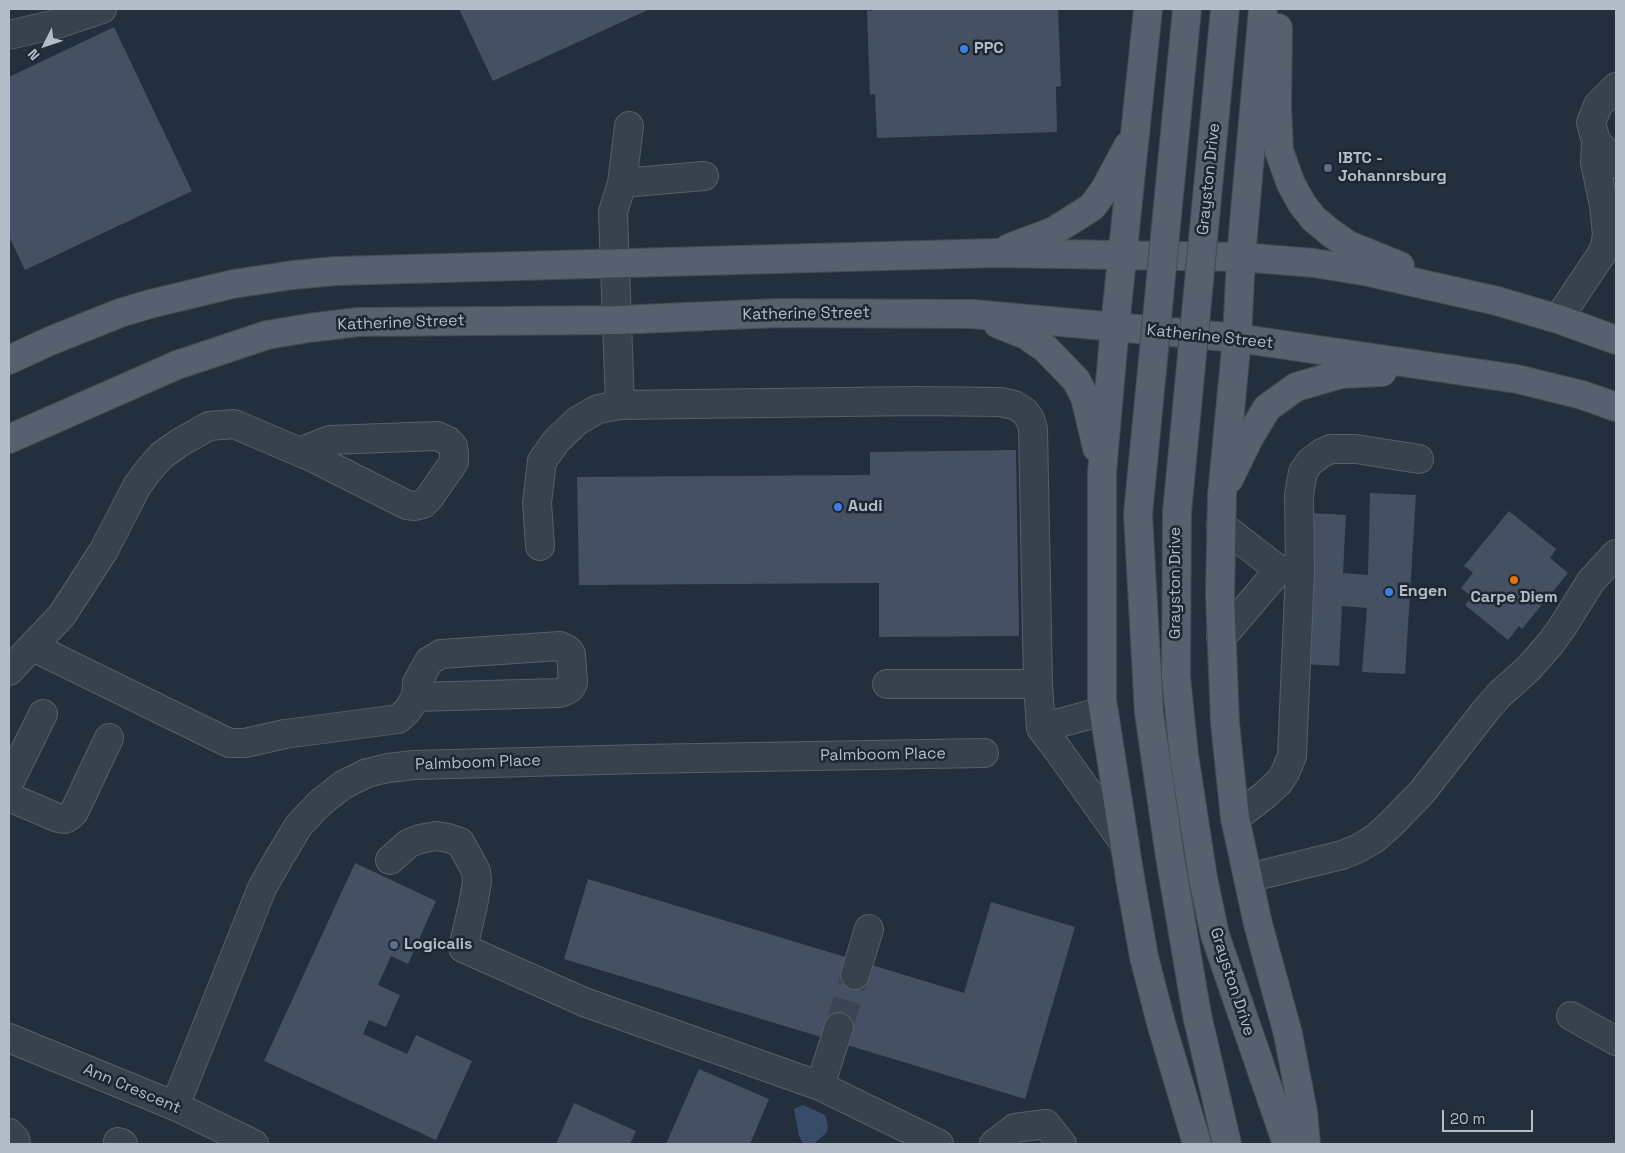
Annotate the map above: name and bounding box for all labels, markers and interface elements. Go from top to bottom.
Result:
north arrow [20,20,70,70]
place label: PPC [974,39,1004,59]
marker: PPC [958,43,970,55]
text: N [24,45,44,64]
street label: Grayston Drive [1194,122,1224,236]
place label: IBTC - Johannrsburg [1338,149,1447,187]
marker: IBTC - Johannrsburg [1322,162,1334,174]
street label: Katherine Street [742,303,870,325]
street label: Katherine Street [337,311,465,335]
street label: Katherine Street [1146,321,1274,353]
place label: Audi [848,497,882,517]
marker: Audi [832,501,844,513]
street label: Grayston Drive [1166,527,1186,639]
marker: Carpe Diem [1508,574,1520,586]
place label: Engen [1399,582,1447,602]
marker: Engen [1383,586,1395,598]
place label: Carpe Diem [1470,588,1558,608]
street label: Palmboom Place [820,744,946,766]
street label: Palmboom Place [415,751,541,775]
street label: Grayston Drive [1205,926,1259,1038]
place label: Logicalis [404,935,472,955]
marker: Logicalis [388,939,400,951]
street label: Ann Crescent [81,1060,183,1118]
scale bar [1445,1100,1536,1132]
text: 20 m [1450,1109,1485,1128]

